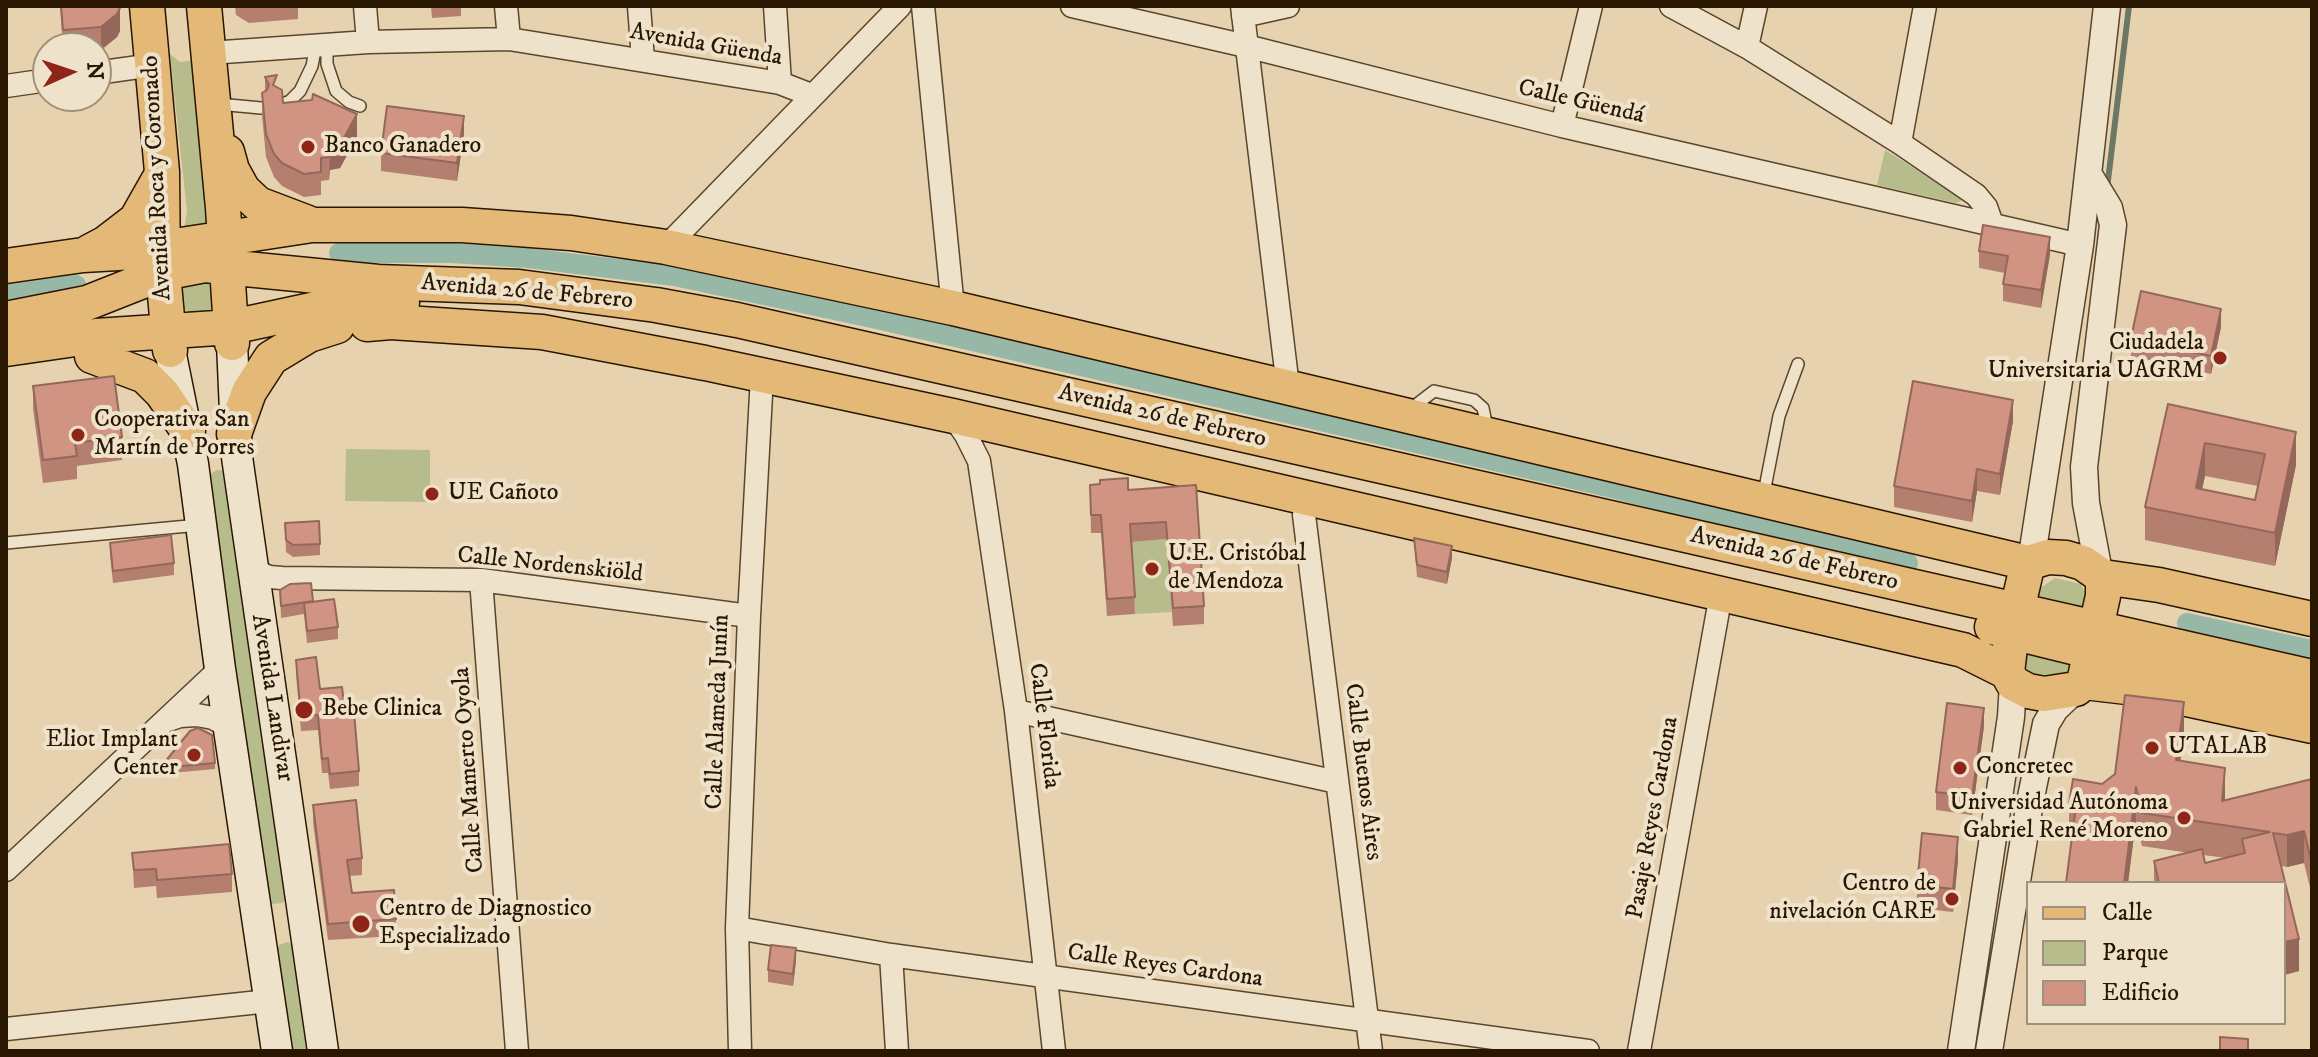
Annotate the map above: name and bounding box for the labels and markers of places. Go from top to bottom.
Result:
place label: Banco Ganadero [324,133,481,161]
marker: Banco Ganadero [299,138,317,156]
place label: Ciudadela Universitaria UAGRM [1988,330,2204,386]
marker: Ciudadela Universitaria UAGRM [2211,349,2229,367]
place label: Cooperativa San Martín de Porres [94,407,255,463]
marker: Cooperativa San Martín de Porres [69,426,87,444]
place label: UE Cañoto [448,480,558,508]
marker: UE Cañoto [423,485,441,503]
place label: U.E. Cristóbal de Mendoza [1168,541,1306,597]
marker: U.E. Cristóbal de Mendoza [1143,560,1161,578]
place label: Bebe Clinica [322,696,442,724]
marker: Bebe Clinica [293,699,315,721]
place label: Eliot Implant Center [46,727,178,783]
place label: UTALAB [2168,734,2268,762]
marker: UTALAB [2143,739,2161,757]
marker: Eliot Implant Center [185,746,203,764]
place label: Concretec [1976,754,2073,782]
marker: Concretec [1951,759,1969,777]
place label: Universidad Autónoma Gabriel René Moreno [1950,790,2168,846]
marker: Universidad Autónoma Gabriel René Moreno [2175,809,2193,827]
place label: Centro de nivelación CARE [1769,871,1936,927]
marker: Centro de nivelación CARE [1943,890,1961,908]
place label: Centro de Diagnostico Especializado [379,896,592,952]
marker: Centro de Diagnostico Especializado [350,913,372,935]

